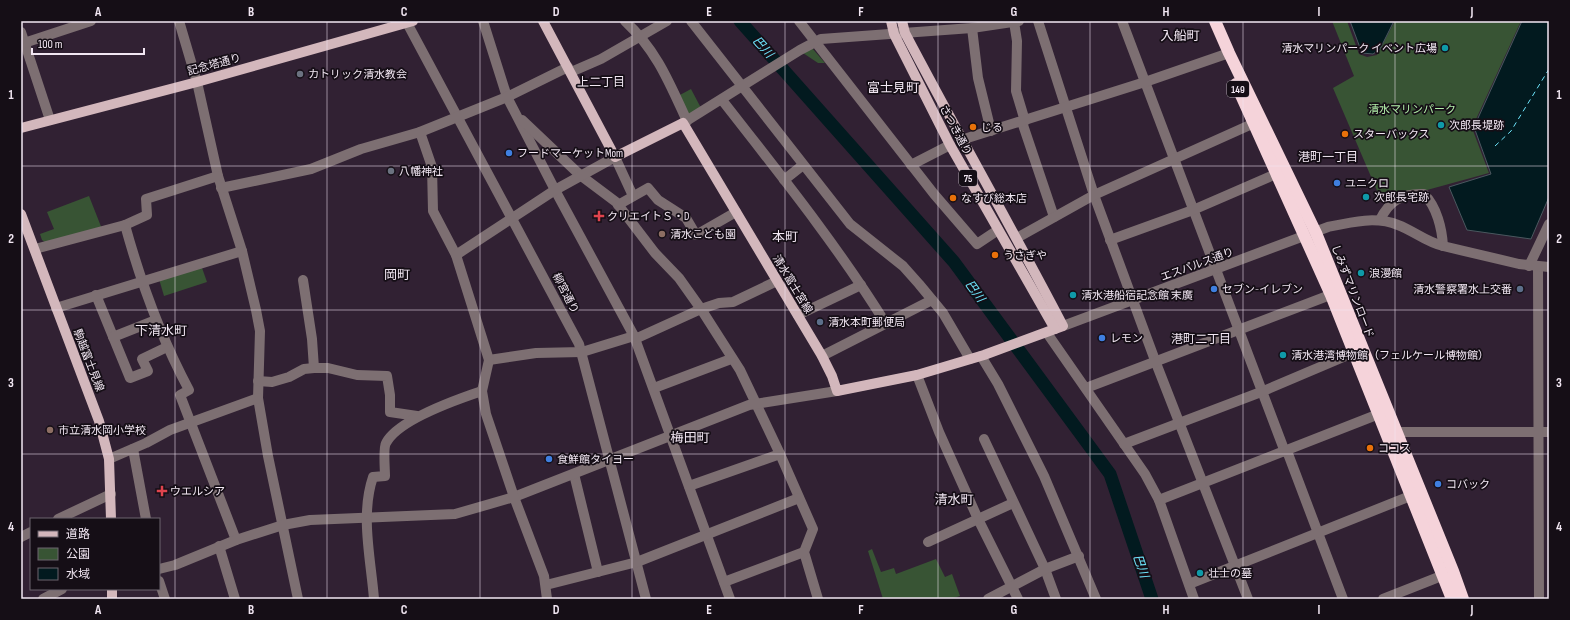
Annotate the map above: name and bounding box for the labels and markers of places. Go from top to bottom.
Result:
place label: 清水マリンパーク イベント広場 [1281,42,1437,55]
marker: 清水マリンパーク イベント広場 [1440,43,1450,53]
place label: カトリック清水教会 [308,68,407,81]
marker: カトリック清水教会 [295,69,305,79]
place label: 次郎長堤跡 [1449,119,1504,132]
marker: 次郎長堤跡 [1436,120,1446,130]
place label: じる [981,121,1003,134]
marker: じる [968,122,978,132]
place label: スターバックス [1353,128,1430,141]
marker: スターバックス [1340,129,1350,139]
place label: フードマーケットMom [517,147,623,160]
marker: フードマーケットMom [504,148,514,158]
place label: 八幡神社 [399,165,443,178]
marker: 八幡神社 [386,166,396,176]
place label: ユニクロ [1345,177,1389,190]
marker: ユニクロ [1332,178,1342,188]
place label: 次郎長宅跡 [1374,191,1429,204]
place label: なすび総本店 [961,192,1027,205]
marker: 次郎長宅跡 [1361,192,1371,202]
marker: なすび総本店 [948,193,958,203]
place label: クリエイトＳ・D [607,210,689,223]
marker: クリエイトＳ・D [594,211,604,221]
place label: 清水こども園 [670,228,736,241]
marker: 清水こども園 [657,229,667,239]
place label: うさぎや [1003,249,1047,262]
marker: うさぎや [990,250,1000,260]
place label: 浪漫館 [1369,267,1402,280]
marker: 浪漫館 [1356,268,1366,278]
place label: セブン-イレブン [1222,283,1303,296]
place label: 清水警察署水上交番 [1413,283,1512,296]
marker: セブン-イレブン [1209,284,1219,294]
marker: 清水警察署水上交番 [1515,284,1525,294]
place label: 清水港船宿記念館 末廣 [1081,289,1193,302]
marker: 清水港船宿記念館 末廣 [1068,290,1078,300]
place label: 清水本町郵便局 [828,316,905,329]
marker: 清水本町郵便局 [815,317,825,327]
place label: レモン [1110,332,1143,345]
marker: レモン [1097,333,1107,343]
place label: 清水港湾博物館（フェルケール博物館） [1291,349,1489,362]
marker: 清水港湾博物館（フェルケール博物館） [1278,350,1288,360]
place label: 市立清水岡小学校 [58,424,146,437]
marker: 市立清水岡小学校 [45,425,55,435]
place label: ココス [1378,442,1411,455]
marker: ココス [1365,443,1375,453]
place label: 食鮮館タイヨー [557,453,634,466]
marker: 食鮮館タイヨー [544,454,554,464]
place label: コバック [1446,478,1490,491]
marker: コバック [1433,479,1443,489]
place label: ウエルシア [170,485,225,498]
marker: ウエルシア [157,486,167,496]
place label: 壮士の墓 [1208,567,1252,580]
marker: 壮士の墓 [1195,568,1205,578]

